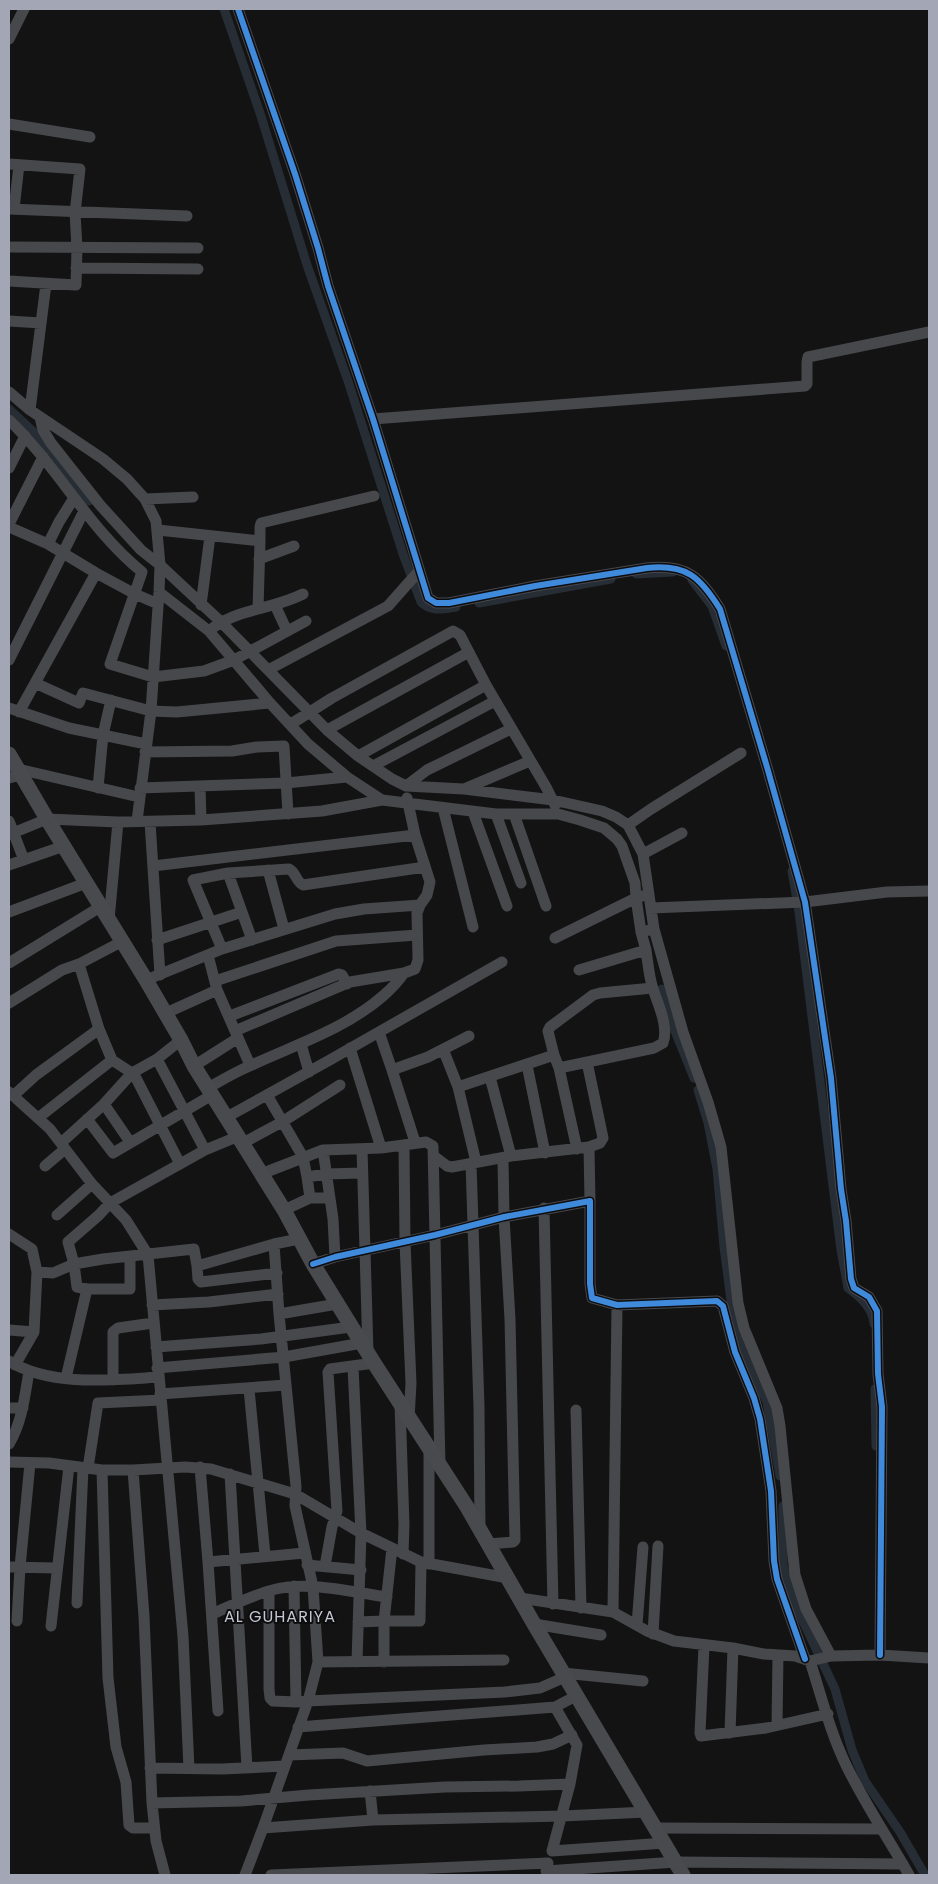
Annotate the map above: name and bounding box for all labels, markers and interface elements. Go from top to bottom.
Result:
district label: AL GUHARIYA [224,1605,336,1628]

